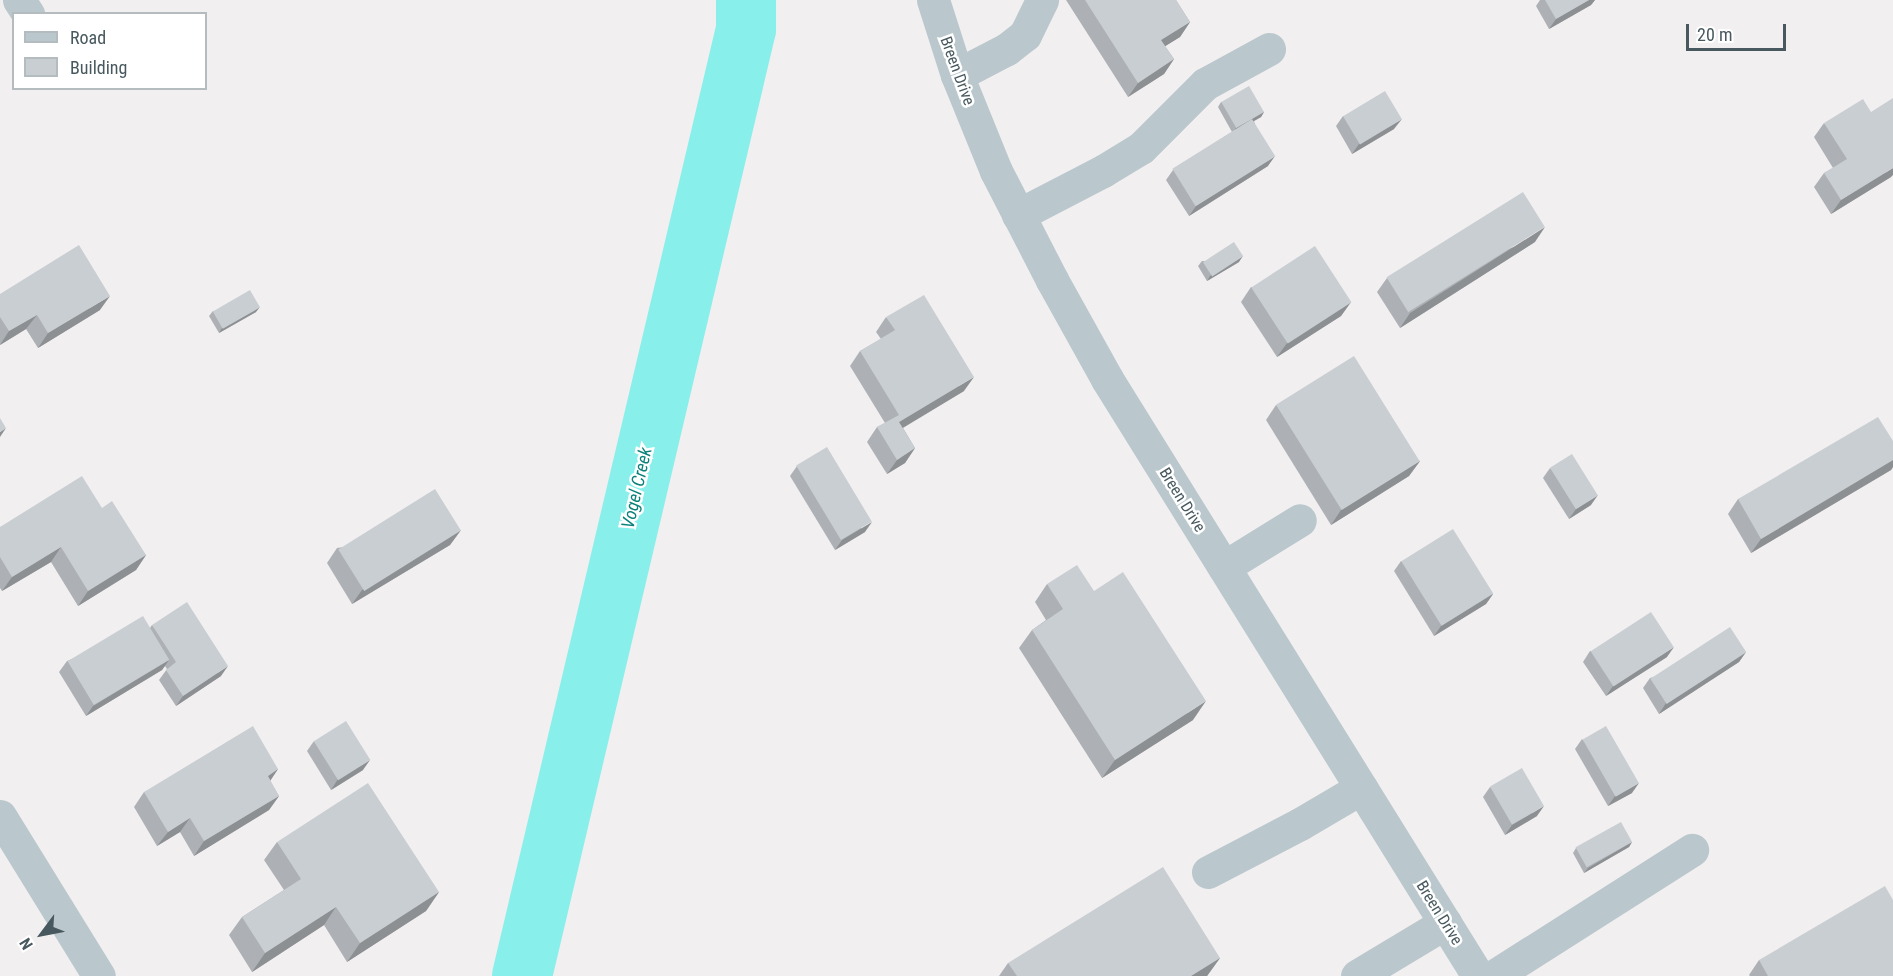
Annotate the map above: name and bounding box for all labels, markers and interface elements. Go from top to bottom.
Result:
legend [12,12,207,90]
scale bar [1689,12,1790,50]
text: 20 m [1697,24,1732,45]
text: Road [70,27,106,48]
street label: Breen Drive [936,34,978,108]
text: Building [70,57,127,78]
water label: Vogel Creek [617,445,657,531]
street label: Breen Drive [1155,464,1209,536]
street label: Breen Drive [1412,877,1466,949]
north arrow [12,904,72,964]
text: N [16,935,37,953]

